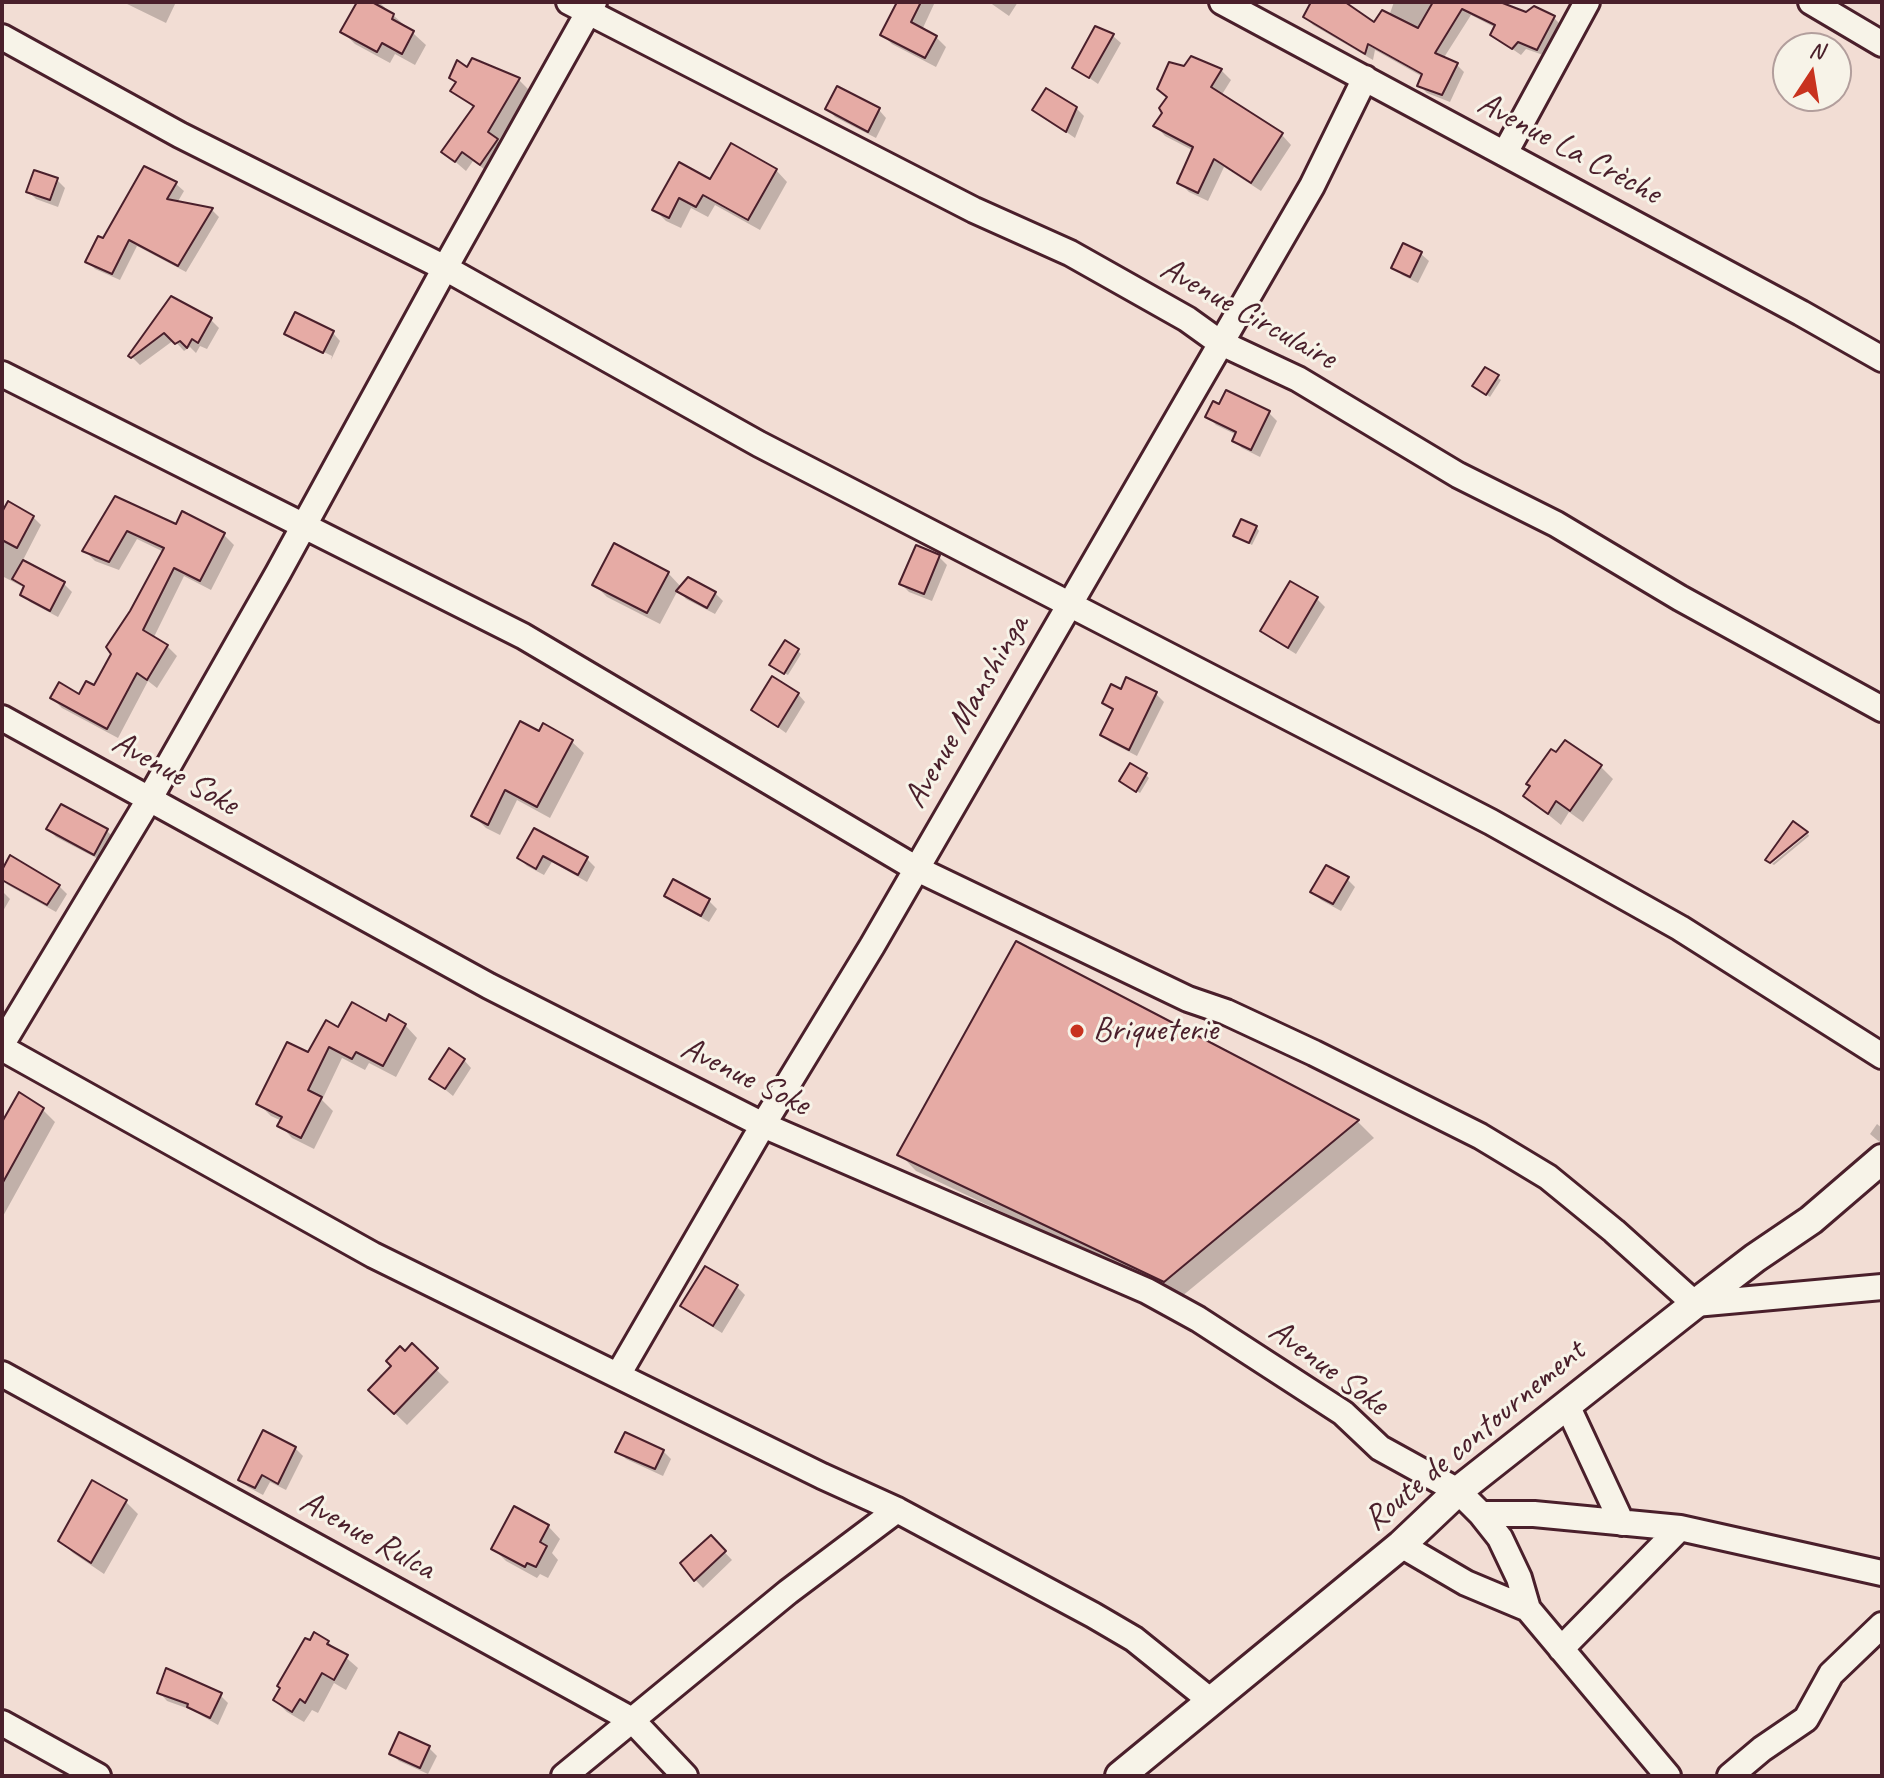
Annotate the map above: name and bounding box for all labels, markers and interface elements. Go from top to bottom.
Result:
north arrow [1772,32,1852,112]
text: N [1807,35,1826,66]
street label: Avenue La Crèche [1470,84,1668,214]
street label: Avenue Circulaire [1153,249,1343,379]
street label: Avenue Manshinga [895,608,1039,816]
street label: Avenue Soke [105,723,245,825]
place label: Briqueterie [1093,1011,1218,1051]
marker: Briqueterie [1068,1022,1086,1040]
street label: Avenue Soke [674,1028,816,1126]
street label: Avenue Soke [1260,1311,1396,1425]
street label: Route de contournement [1356,1332,1594,1540]
street label: Avenue Rulca [292,1482,442,1590]

